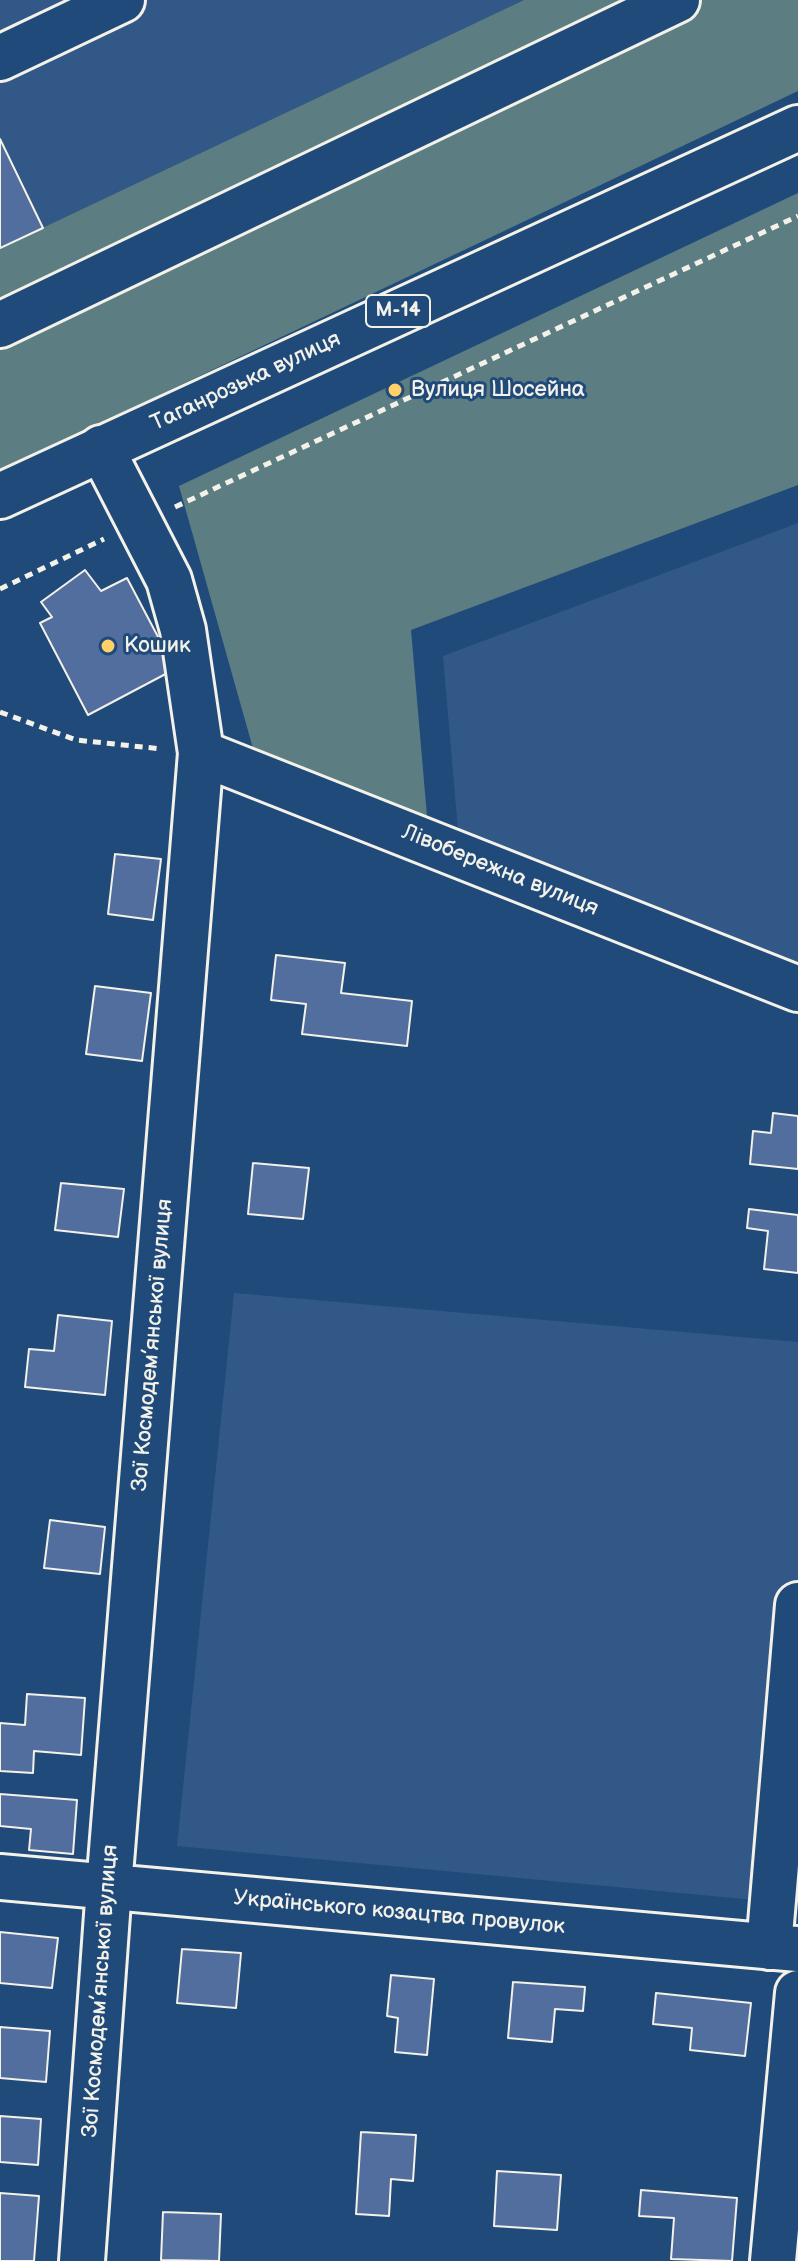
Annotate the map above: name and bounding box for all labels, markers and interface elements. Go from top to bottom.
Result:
road number: М-14 [366,295,430,327]
street label: Таганрозька вулиця [147,326,345,438]
place label: Вулиця Шосейна [411,377,585,403]
marker: Вулиця Шосейна [386,381,404,399]
place label: Кошик [124,633,191,659]
marker: Кошик [99,637,117,655]
street label: Лівобережна вулиця [398,819,602,923]
street label: Зої Космодем’янської вулиця [127,1198,179,1492]
street label: Зої Космодем’янської вулиця [78,1844,124,2138]
street label: Українського козацтва провулок [232,1885,566,1941]

